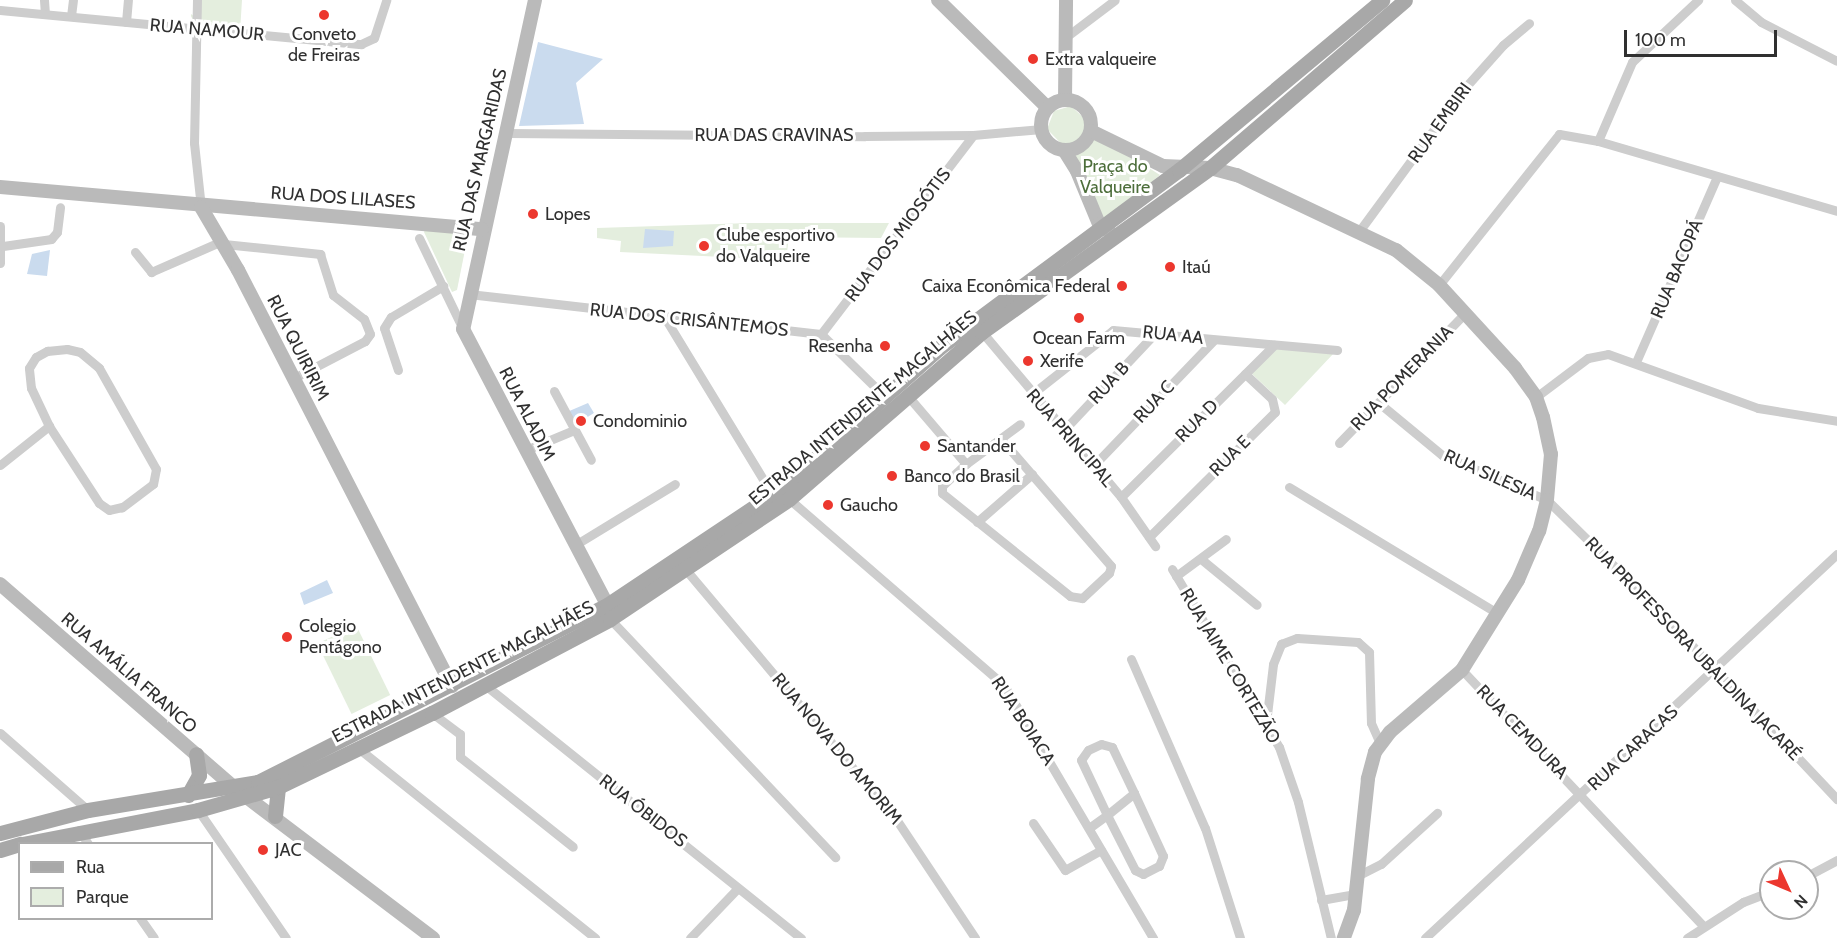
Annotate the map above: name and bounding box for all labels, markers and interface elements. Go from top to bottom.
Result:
marker: Conveto de Freiras [317,8,331,22]
street label: RUA NAMOUR [149,14,265,46]
scale bar [1627,18,1780,56]
place label: Conveto de Freiras [288,24,360,66]
text: 100 m [1635,29,1686,51]
place label: Extra valqueire [1045,48,1157,70]
marker: Extra valqueire [1026,52,1040,66]
street label: RUA DAS MARGARIDAS [448,67,512,253]
street label: RUA EMBIRI [1404,79,1476,167]
street label: RUA DAS CRAVINAS [694,124,854,146]
park label: Praça do Valqueire [1080,156,1150,198]
street label: RUA DOS MIOSÓTIS [841,164,955,306]
street label: RUA DOS LILASES [270,182,416,214]
place label: Lopes [545,203,590,225]
marker: Lopes [526,207,540,221]
street label: RUA BACOPÁ [1646,216,1708,322]
place label: Clube esportivo do Valqueire [716,225,835,268]
marker: Clube esportivo do Valqueire [697,239,711,253]
place label: Itaú [1182,256,1211,278]
marker: Itaú [1163,260,1177,274]
place label: Caixa Econômica Federal [922,275,1110,297]
marker: Caixa Econômica Federal [1115,279,1129,293]
street label: RUA QUIRIRIM [262,292,334,404]
street label: RUA DOS CRISÂNTEMOS [589,299,789,341]
street label: ESTRADA INTENDENTE MAGALHÃES [745,306,981,510]
marker: Ocean Farm [1072,311,1086,325]
street label: RUA AA [1142,321,1204,349]
street label: RUA POMERANIA [1346,321,1458,435]
place label: Ocean Farm [1033,327,1125,349]
place label: Resenha [808,335,873,357]
marker: Resenha [878,339,892,353]
place label: Xerife [1040,350,1084,372]
marker: Xerife [1021,354,1035,368]
street label: RUA B [1084,358,1134,408]
street label: RUA ALADIM [494,364,560,464]
street label: RUA C [1129,376,1179,428]
street label: RUA PRINCIPAL [1022,385,1118,491]
street label: RUA D [1171,395,1223,447]
place label: Condominio [593,410,687,432]
marker: Condominio [574,414,588,428]
street label: RUA E [1205,431,1255,481]
place label: Santander [937,435,1016,457]
marker: Santander [918,439,932,453]
street label: RUA SILESIA [1440,445,1540,505]
place label: Banco do Brasil [904,465,1020,487]
marker: Banco do Brasil [885,469,899,483]
place label: Gaucho [840,494,898,516]
marker: Gaucho [821,498,835,512]
street label: RUA PROFESSORA UBALDINA JACARÉ [1580,533,1806,765]
street label: RUA JAIME CORTEZÃO [1175,585,1285,747]
street label: ESTRADA INTENDENTE MAGALHÃES [329,596,597,748]
street label: RUA AMÁLIA FRANCO [57,608,201,738]
place label: Colegio Pentágono [299,616,382,658]
marker: Colegio Pentágono [280,630,294,644]
street label: RUA NOVA DO AMORIM [767,669,907,829]
street label: RUA BOIACA [986,673,1060,769]
street label: RUA CEMDURA [1472,680,1572,784]
street label: RUA CARACAS [1583,701,1683,795]
street label: RUA ÓBIDOS [595,770,691,852]
place label: JAC [275,839,302,861]
legend [18,842,213,920]
marker: JAC [256,843,270,857]
text: Rua [76,856,105,878]
north arrow [1759,860,1819,920]
text: Parque [76,886,129,908]
text: N [1790,891,1812,912]

